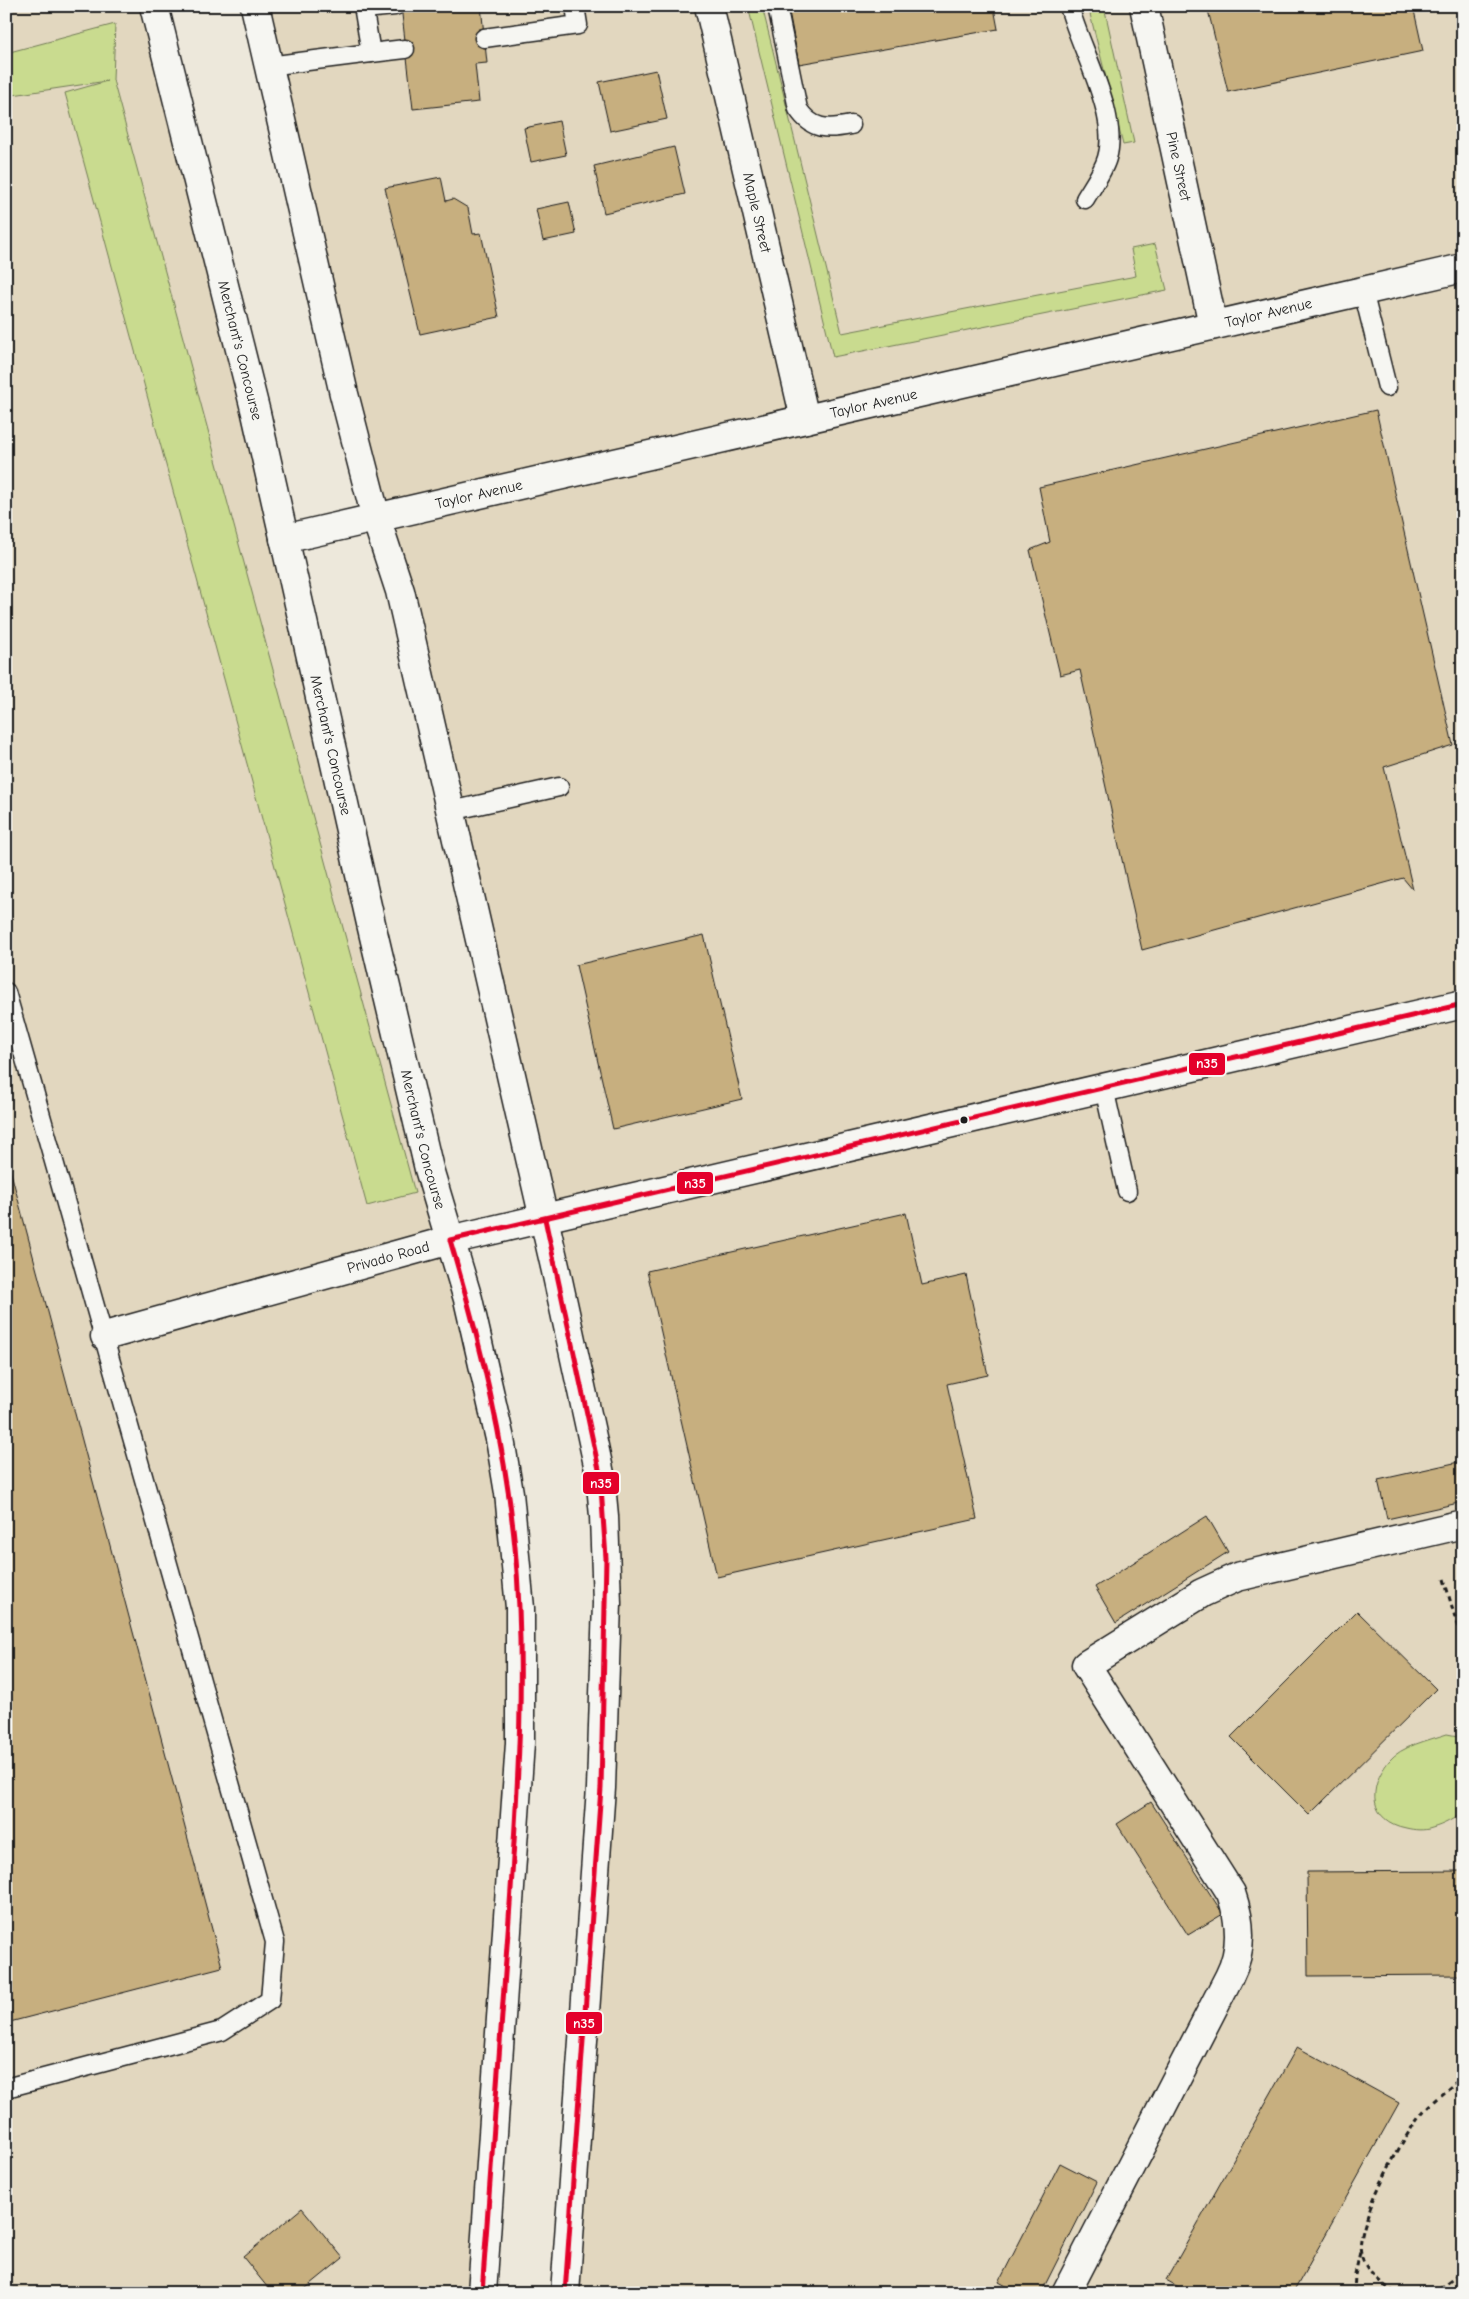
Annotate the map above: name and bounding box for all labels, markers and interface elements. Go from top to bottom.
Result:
street label: Pine Street [1162,130,1195,203]
street label: Maple Street [739,171,775,255]
street label: Merchant's Concourse [214,279,266,422]
street label: Taylor Avenue [1223,294,1314,331]
street label: Taylor Avenue [828,385,919,422]
street label: Taylor Avenue [434,475,525,513]
street label: Merchant's Concourse [306,673,355,818]
line badge: n35 [1188,1052,1226,1076]
text: n35 [1196,1055,1218,1072]
street label: Merchant's Concourse [397,1068,450,1212]
unlabelled marker [959,1115,969,1125]
line badge: n35 [676,1171,714,1195]
text: n35 [684,1175,706,1192]
street label: Privado Road [345,1237,432,1277]
line badge: n35 [582,1471,620,1495]
text: n35 [590,1475,612,1492]
line badge: n35 [565,2011,603,2035]
text: n35 [573,2015,595,2032]

